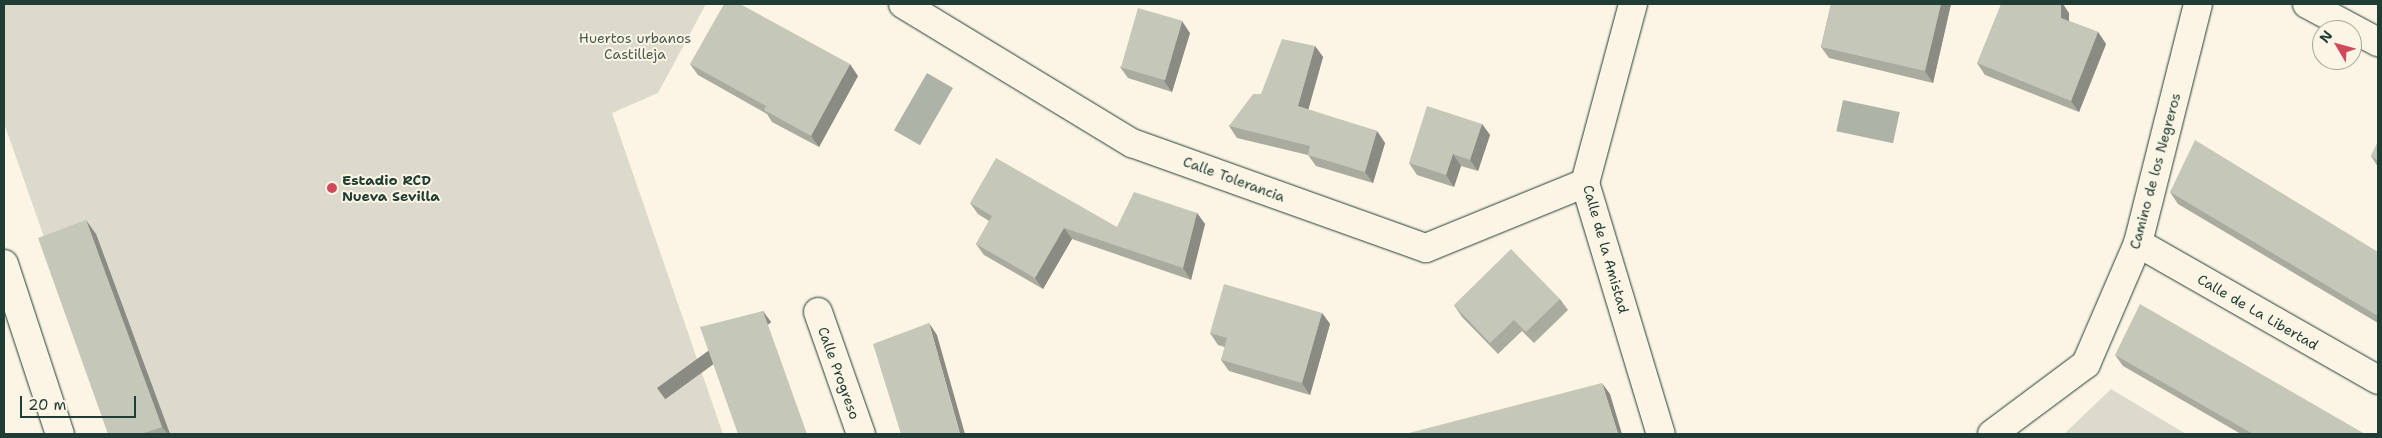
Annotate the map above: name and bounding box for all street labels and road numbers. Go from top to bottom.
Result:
street label: Camino de los Negreros [2126,91,2184,251]
street label: Calle Tolerancia [1181,153,1287,205]
street label: Calle de la Amistad [1580,183,1632,315]
street label: Calle de La Libertad [2195,271,2321,353]
street label: Calle Progreso [814,324,864,422]

